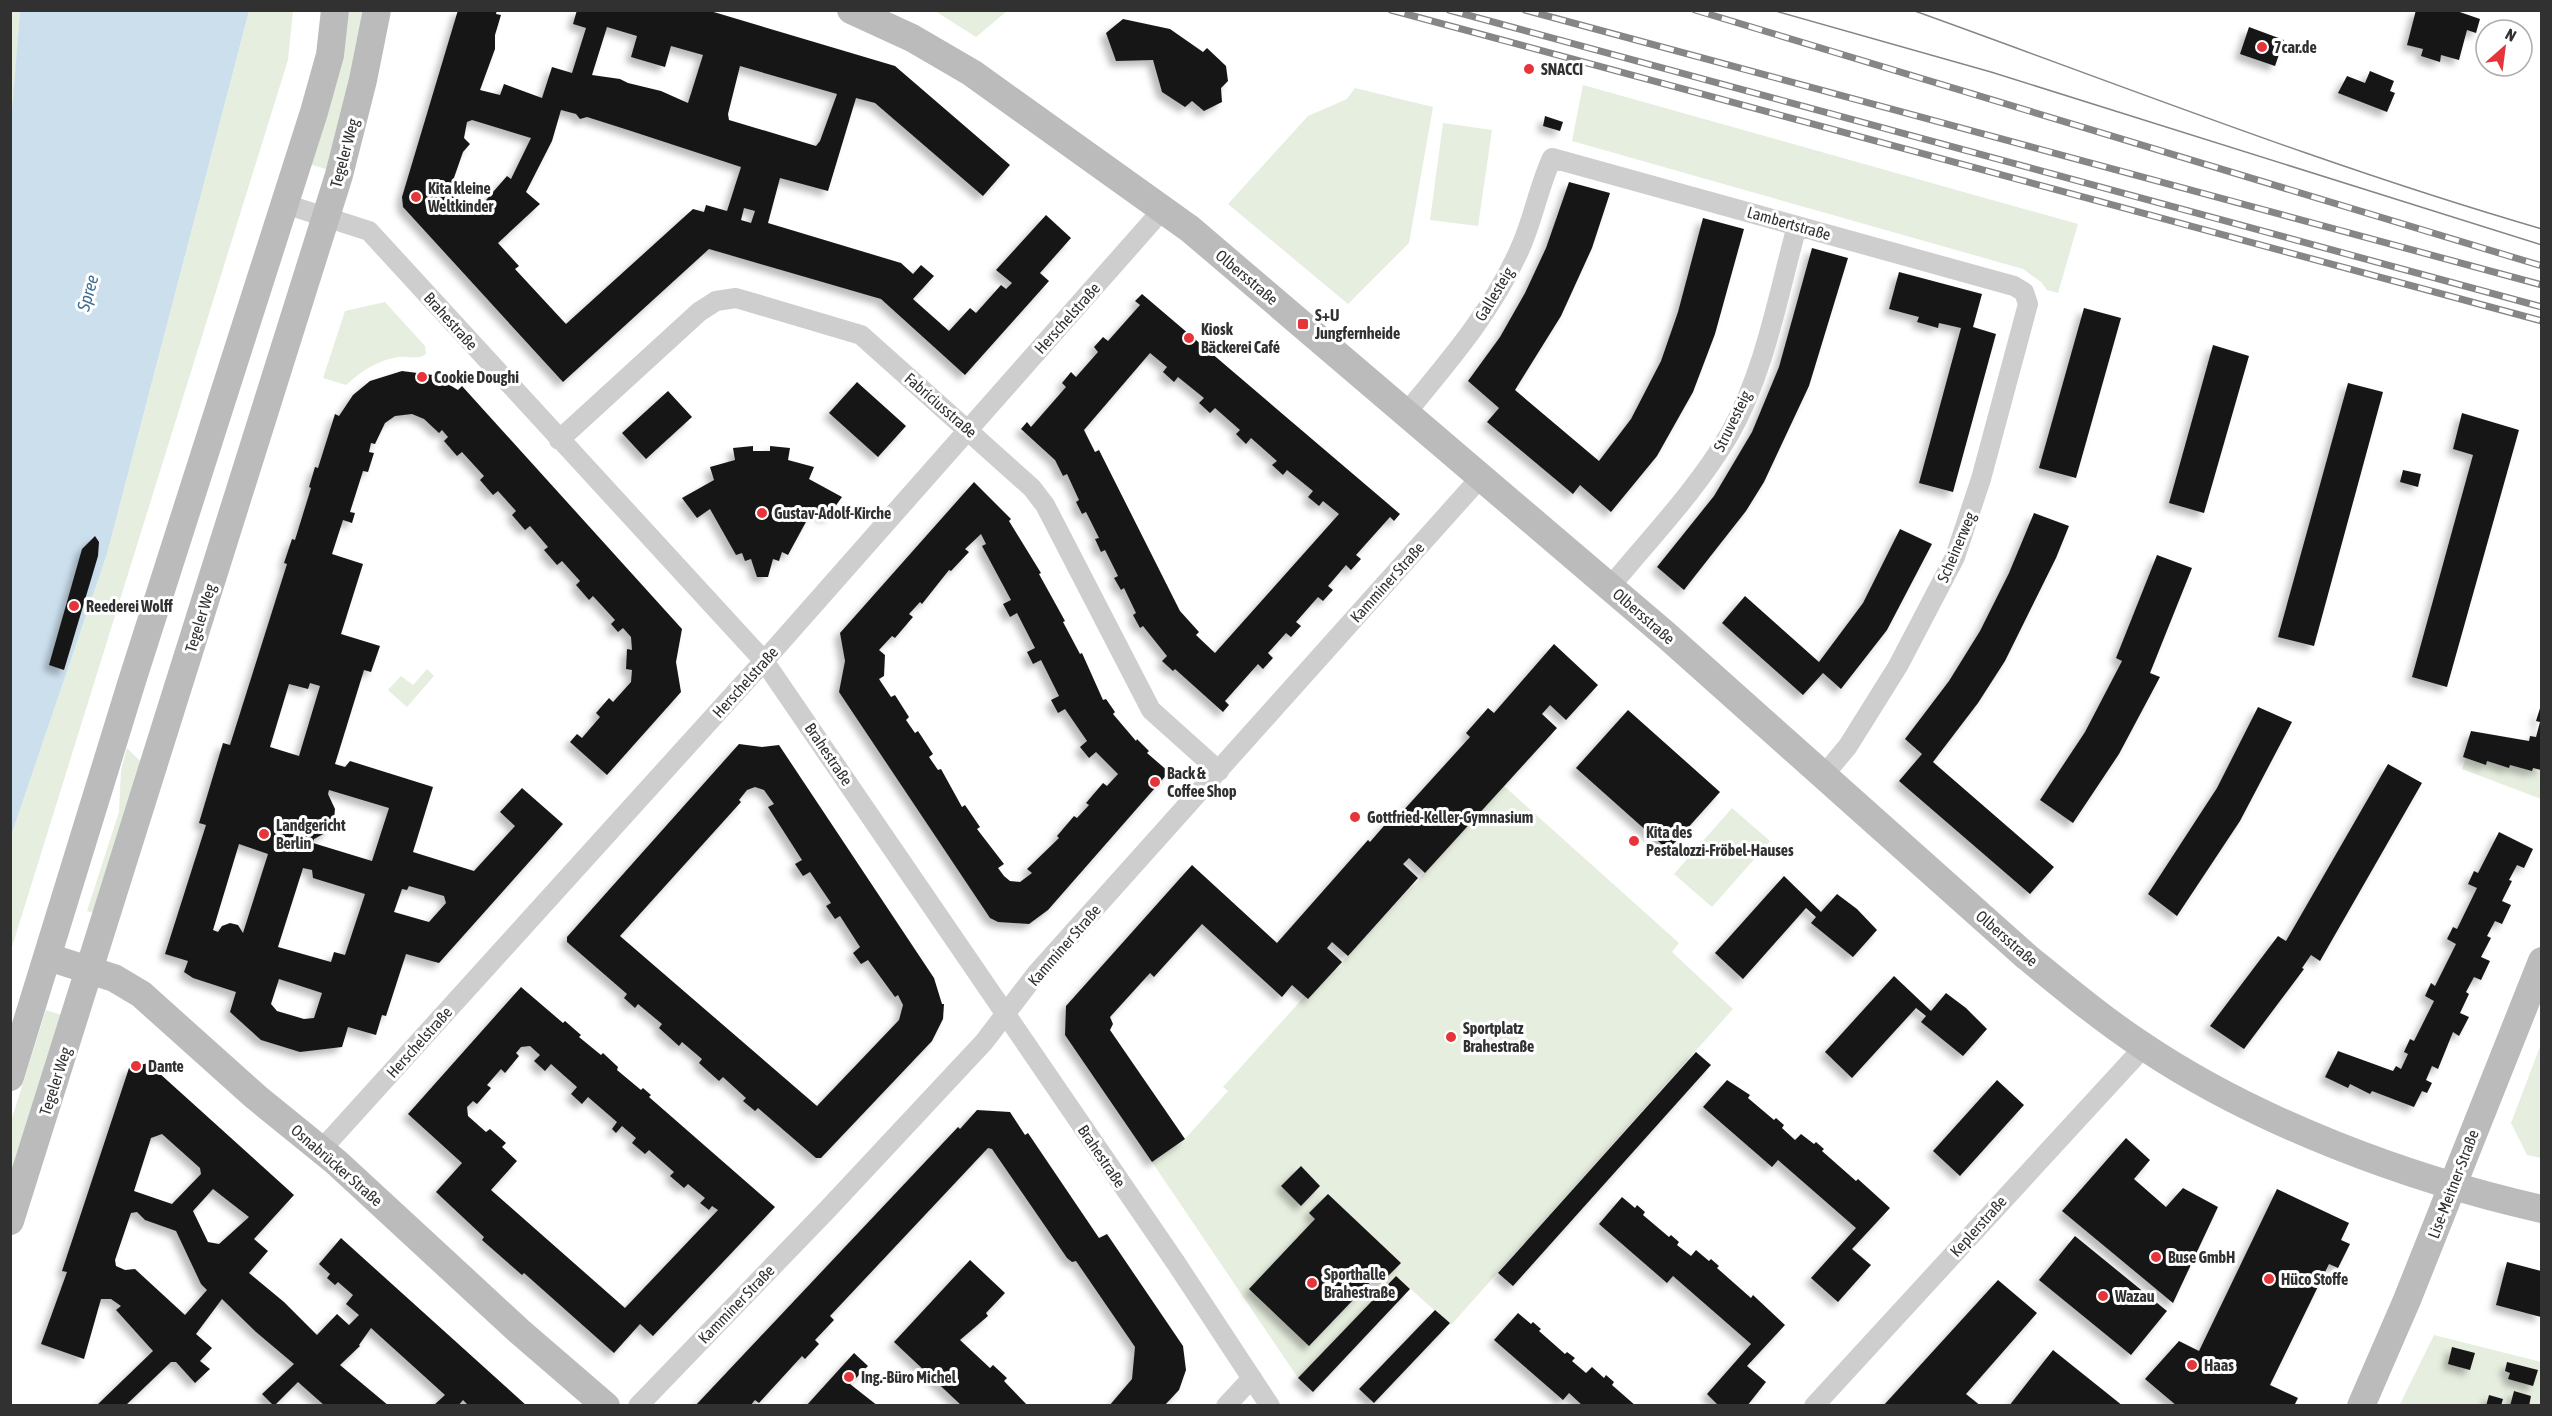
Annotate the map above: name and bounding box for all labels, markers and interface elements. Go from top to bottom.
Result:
north arrow [2474,18,2534,78]
text: N [2503,25,2519,45]
place label: 7car.de [2274,38,2317,56]
marker: 7car.de [2255,40,2269,54]
place label: SNACCI [1541,60,1583,78]
marker: SNACCI [1522,62,1536,76]
street label: Tegeler Weg [326,116,363,190]
place label: Kita kleine Weltkinder [427,179,493,215]
marker: Kita kleine Weltkinder [409,190,423,204]
street label: Lambertstraße [1745,202,1833,244]
street label: Olbersstraße [1212,246,1282,308]
street label: Gallesteig [1471,264,1518,325]
water label: Spree [72,272,103,314]
street label: Herschelstraße [1031,279,1103,357]
street label: Brahestraße [420,288,482,354]
place label: S+U Jungfernheide [1314,306,1400,342]
marker: S+U Jungfernheide [1296,317,1310,331]
place label: Kiosk Bäckerei Café [1201,320,1280,356]
marker: Kiosk Bäckerei Café [1182,331,1196,345]
place label: Cookie Doughi [434,368,519,386]
street label: Fabriciusstraße [901,369,981,441]
marker: Cookie Doughi [415,370,429,384]
street label: Struvesteig [1710,388,1755,455]
place label: Gustav-Adolf-Kirche [774,504,891,522]
marker: Gustav-Adolf-Kirche [755,506,769,520]
street label: Scheinerweg [1933,509,1980,585]
street label: Kamminer Straße [1346,538,1428,626]
street label: Tegeler Weg [181,581,220,655]
street label: Olbersstraße [1610,584,1678,648]
place label: Reederei Wolff [86,597,173,615]
marker: Reederei Wolff [67,599,81,613]
street label: Herschelstraße [709,643,781,721]
street label: Brahestraße [802,719,856,789]
place label: Back & Coffee Shop [1167,764,1237,800]
marker: Back & Coffee Shop [1148,775,1162,789]
place label: Gottfried-Keller-Gymnasium [1367,808,1533,826]
marker: Gottfried-Keller-Gymnasium [1348,810,1362,824]
place label: Landgericht Berlin [276,816,346,852]
place label: Kita des Pestalozzi-Fröbel-Hauses [1646,823,1794,859]
marker: Landgericht Berlin [257,827,271,841]
marker: Kita des Pestalozzi-Fröbel-Hauses [1627,834,1641,848]
street label: Kamminer Straße [1024,901,1104,989]
street label: Olbersstraße [1973,906,2041,970]
street label: Herschelstraße [383,1003,455,1081]
place label: Sportplatz Brahestraße [1463,1019,1534,1055]
marker: Sportplatz Brahestraße [1444,1030,1458,1044]
street label: Tegeler Weg [36,1045,75,1118]
place label: Dante [148,1057,184,1075]
marker: Dante [129,1059,143,1073]
street label: Osnabrücker Straße [288,1120,386,1210]
street label: Brahestraße [1075,1121,1129,1191]
street label: Lise-Meitner-Straße [2424,1127,2482,1241]
street label: Keplerstraße [1946,1192,2011,1261]
place label: Buse GmbH [2168,1248,2235,1266]
marker: Buse GmbH [2149,1250,2163,1264]
street label: Kamminer Straße [694,1261,778,1347]
place label: Sporthalle Brahestraße [1324,1265,1395,1301]
place label: Hüco Stoffe [2281,1270,2348,1288]
marker: Hüco Stoffe [2262,1272,2276,1286]
marker: Sporthalle Brahestraße [1305,1276,1319,1290]
place label: Wazau [2114,1287,2155,1305]
marker: Wazau [2096,1289,2110,1303]
place label: Haas [2204,1356,2234,1374]
marker: Haas [2185,1358,2199,1372]
place label: Ing.-Büro Michel [861,1368,957,1386]
marker: Ing.-Büro Michel [842,1370,856,1384]

